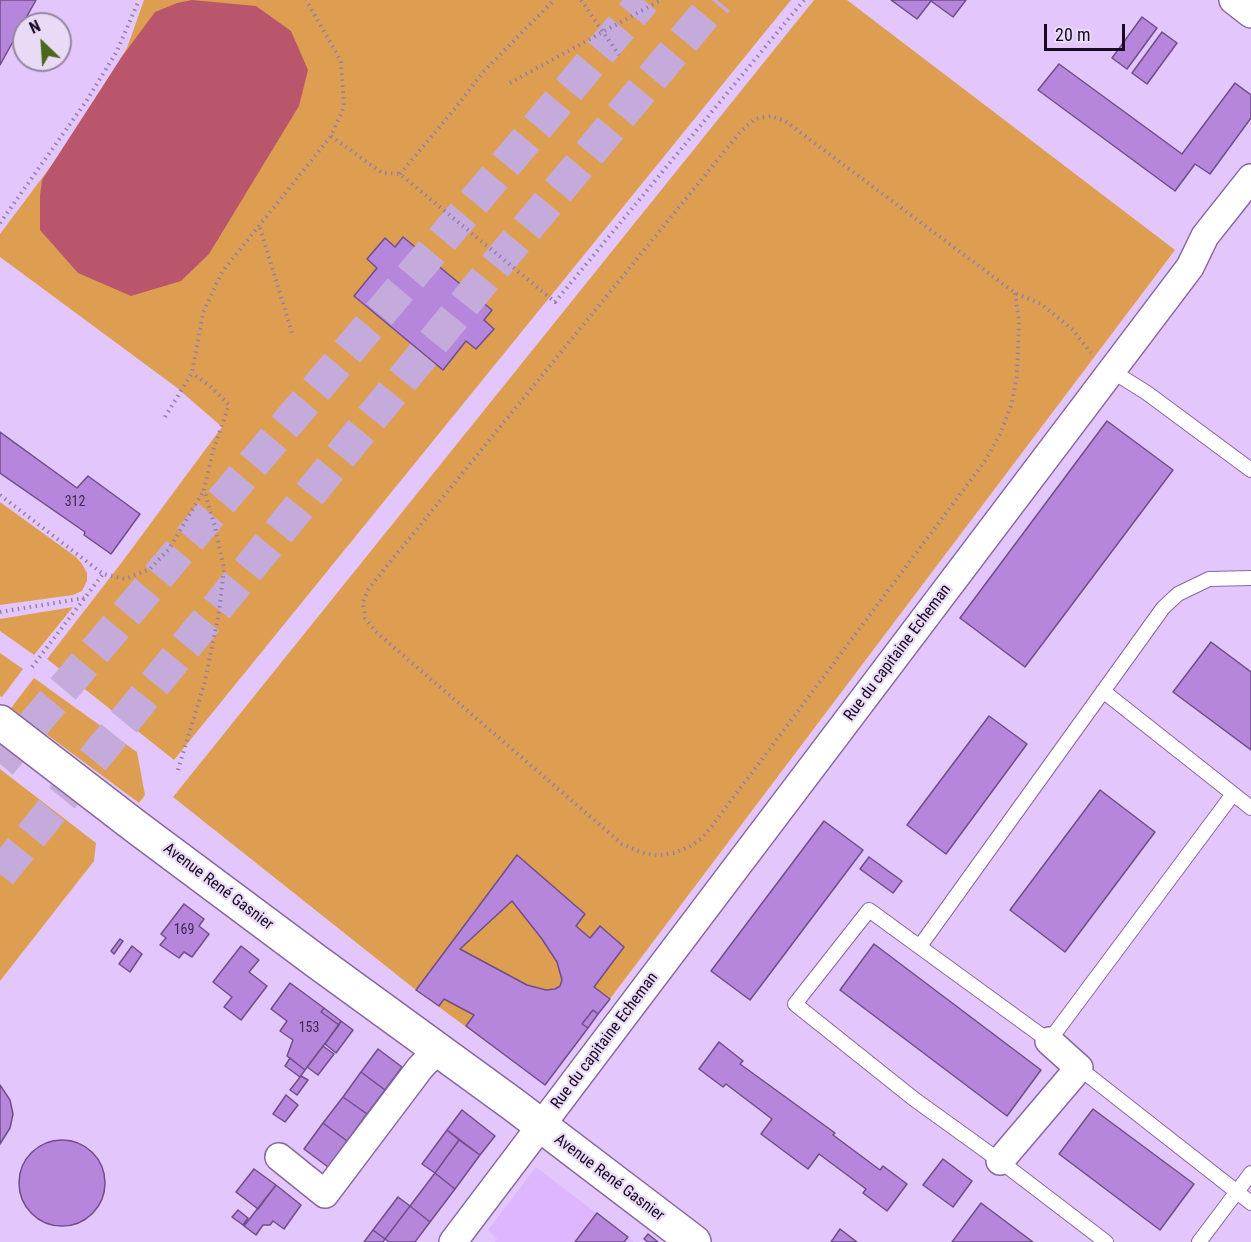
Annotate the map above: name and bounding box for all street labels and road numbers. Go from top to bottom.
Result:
street label: Rue du capitaine Echeman [840,581,956,725]
street label: Avenue René Gasnier [159,839,277,935]
street label: Rue du capitaine Echeman [547,969,663,1113]
street label: Avenue René Gasnier [550,1130,668,1226]

